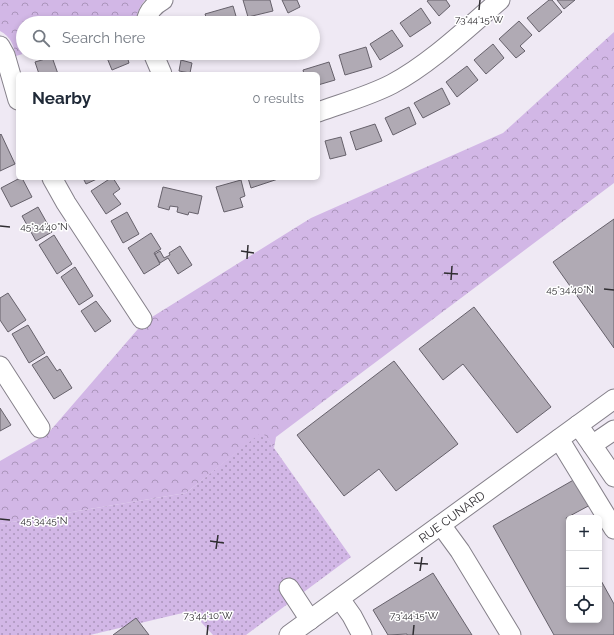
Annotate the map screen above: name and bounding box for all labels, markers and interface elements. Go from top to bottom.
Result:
text: 73°44'15"W [455,14,504,25]
search box [16,16,320,60]
icon: search [30,27,52,49]
text: Search here [62,29,145,47]
text: Nearby [32,88,91,108]
text: 0 results [253,91,304,106]
text: 45°34'40"N [20,221,68,232]
text: 45°34'40"N [546,284,594,295]
street label: RUE CUNARD [416,488,488,546]
text: 45°34'45"N [21,515,67,526]
map controls [566,515,602,623]
button: + [566,515,602,551]
button: − [566,551,602,587]
button: locate [566,587,602,623]
text: 73°44'10"W [184,610,233,621]
text: 73°44'15"W [390,610,439,621]

